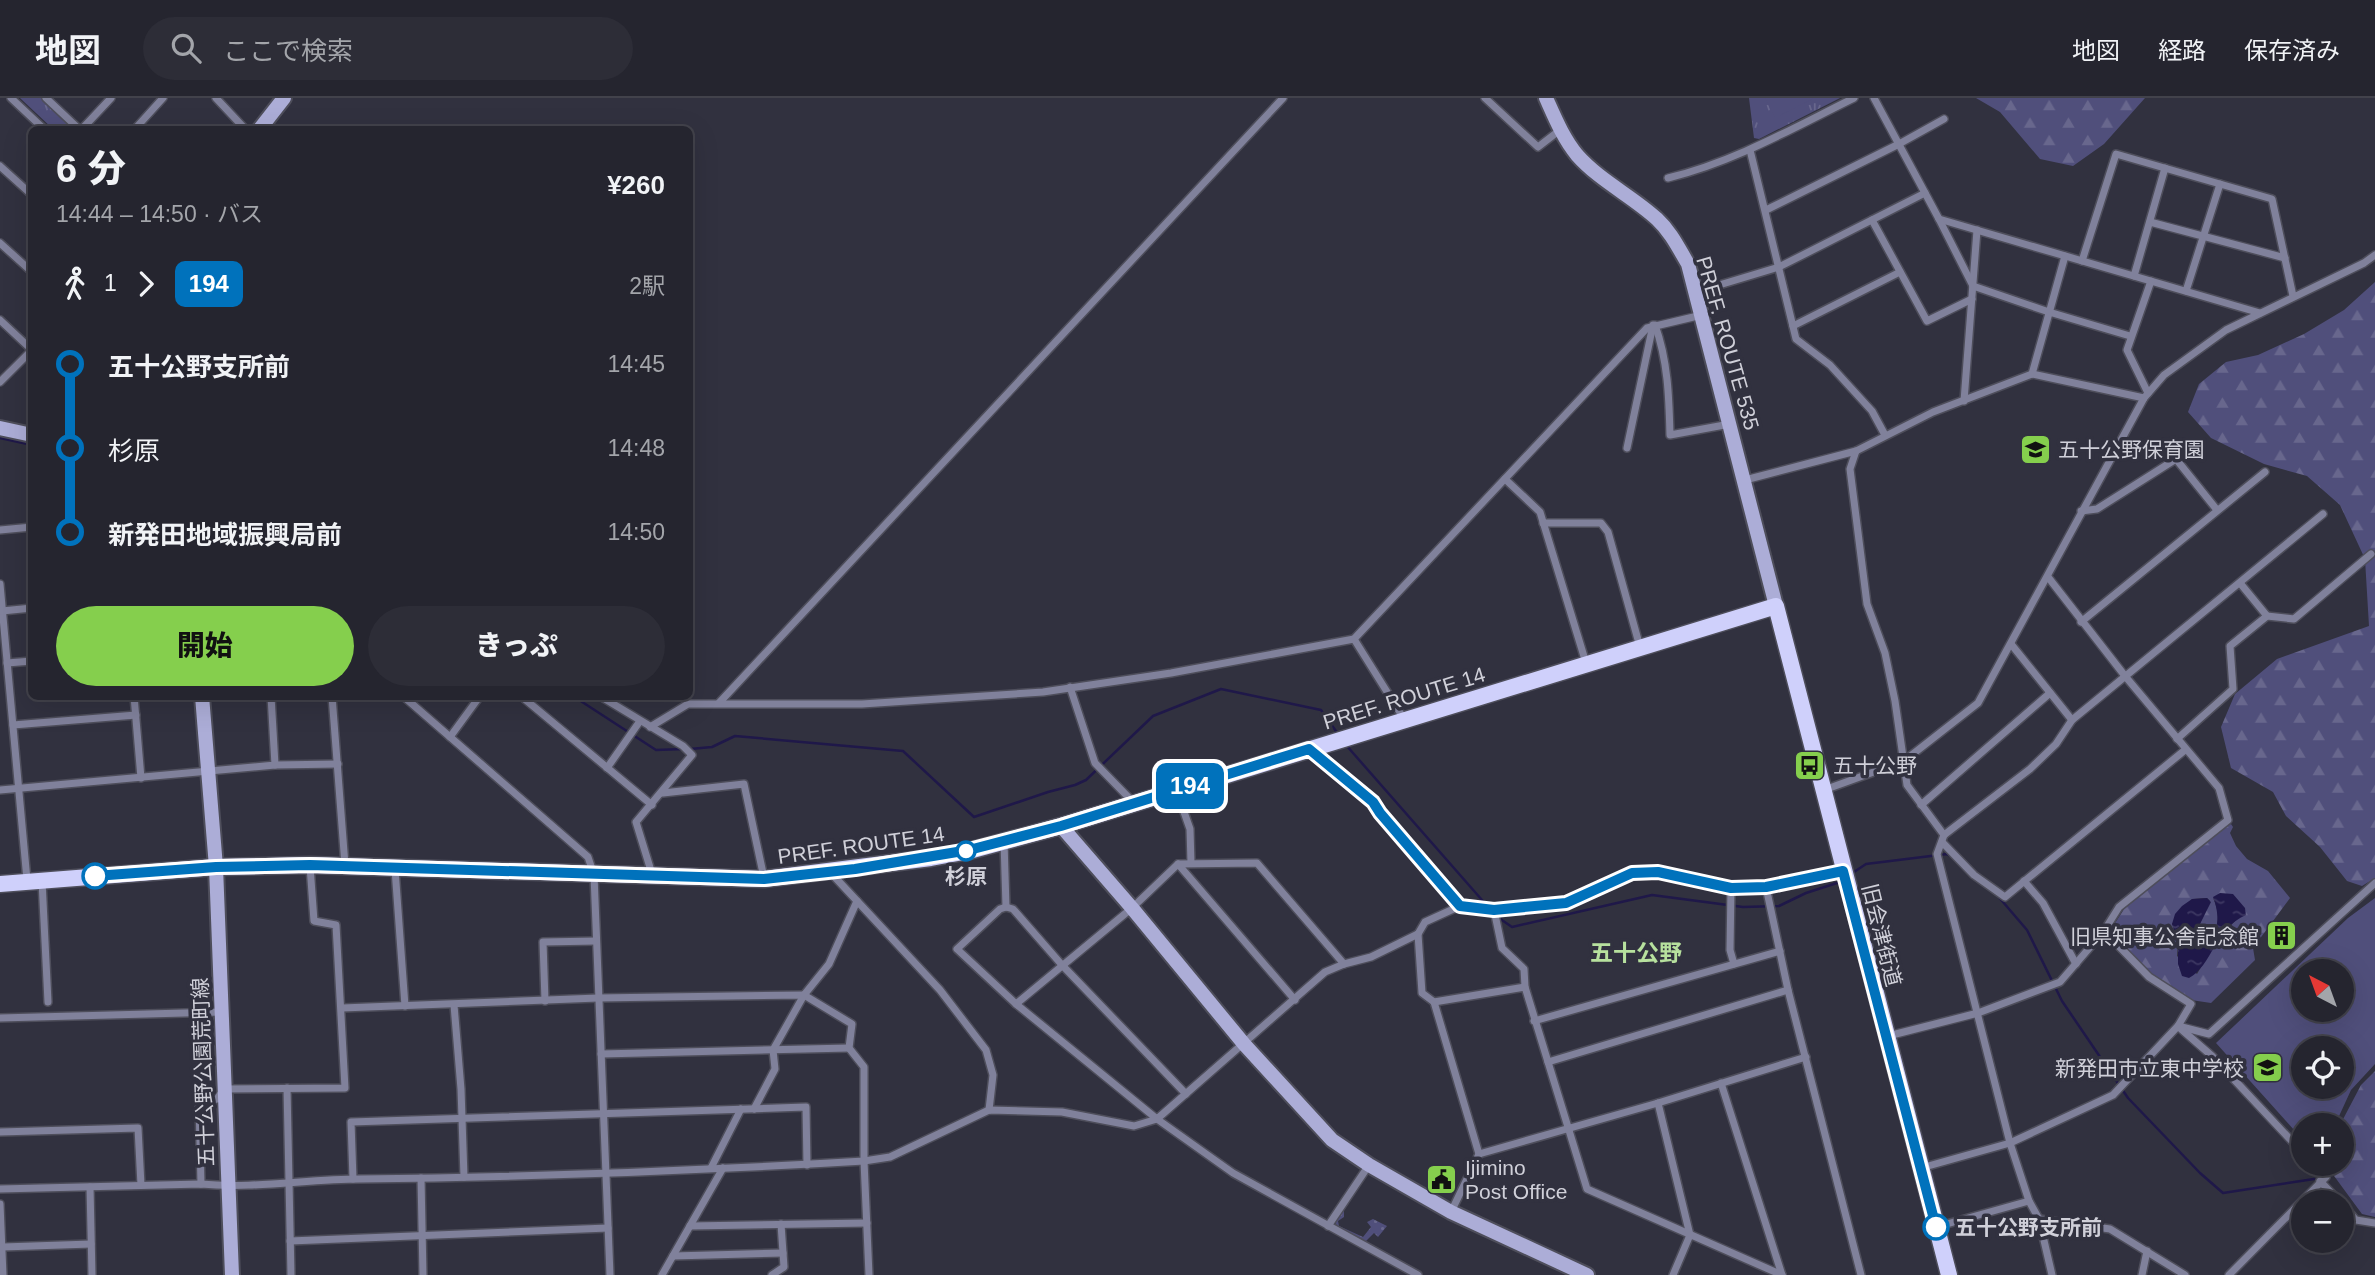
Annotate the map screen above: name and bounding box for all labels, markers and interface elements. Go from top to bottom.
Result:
search box [143,17,633,80]
icon: search [167,29,205,67]
text: 地図 [35,32,101,69]
text: ここで検索 [223,36,353,66]
text: 地図 [2072,37,2120,64]
text: 経路 [2158,37,2206,64]
text: 保存済み [2244,37,2340,64]
text: 6 分 [56,148,126,190]
text: ¥260 [607,170,665,200]
text: 14:44 – 14:50 · バス [56,201,263,227]
street label: PREF. ROUTE 535 [1692,253,1764,433]
icon: walk [56,265,94,303]
icon: forward [127,265,165,303]
text: 1 [104,270,117,296]
text: 194 [189,270,229,297]
text: 2駅 [629,273,665,299]
text: 14:45 [607,351,665,377]
text: 五十公野支所前 [108,352,290,382]
school or university icon: 五十公野保育園 [2018,432,2052,466]
text: 14:48 [607,435,665,461]
text: 杉原 [108,436,160,466]
place label: 五十公野保育園 [2058,438,2205,461]
text: 14:50 [607,519,665,545]
text: 新発田地域振興局前 [108,520,342,550]
button: 開始 [56,606,354,686]
button: きっぷ [368,606,665,686]
street label: PREF. ROUTE 14 [1320,662,1488,734]
bus stop icon: 五十公野 [1793,748,1827,782]
place label: 五十公野 [1833,754,1917,777]
line badge: 194 [1150,763,1230,809]
text: 194 [1170,772,1210,799]
street label: PREF. ROUTE 14 [776,822,946,868]
marker: 杉原 [956,841,976,861]
unlabelled marker [82,863,108,889]
place label: 杉原 [945,865,987,888]
street label: 旧会津街道 [1858,881,1906,989]
building icon: 旧県知事公舎記念館 [2265,919,2299,953]
place label: 旧県知事公舎記念館 [2070,925,2259,948]
district label: 五十公野 [1590,940,1682,966]
north arrow [2291,959,2354,1022]
map controls [2291,959,2354,1253]
street label: 五十公野公園荒町線 [188,977,218,1167]
button: locate [2291,1036,2354,1099]
school or university icon: 新発田市立東中学校 [2250,1051,2284,1085]
place label: 新発田市立東中学校 [2055,1057,2244,1080]
button: + [2291,1113,2354,1176]
place label: Ijimino Post Office [1465,1156,1567,1203]
public building icon: Ijimino Post Office [1425,1162,1459,1196]
button: − [2291,1190,2354,1253]
marker: 五十公野支所前 [1923,1214,1949,1240]
place label: 五十公野支所前 [1955,1216,2102,1239]

